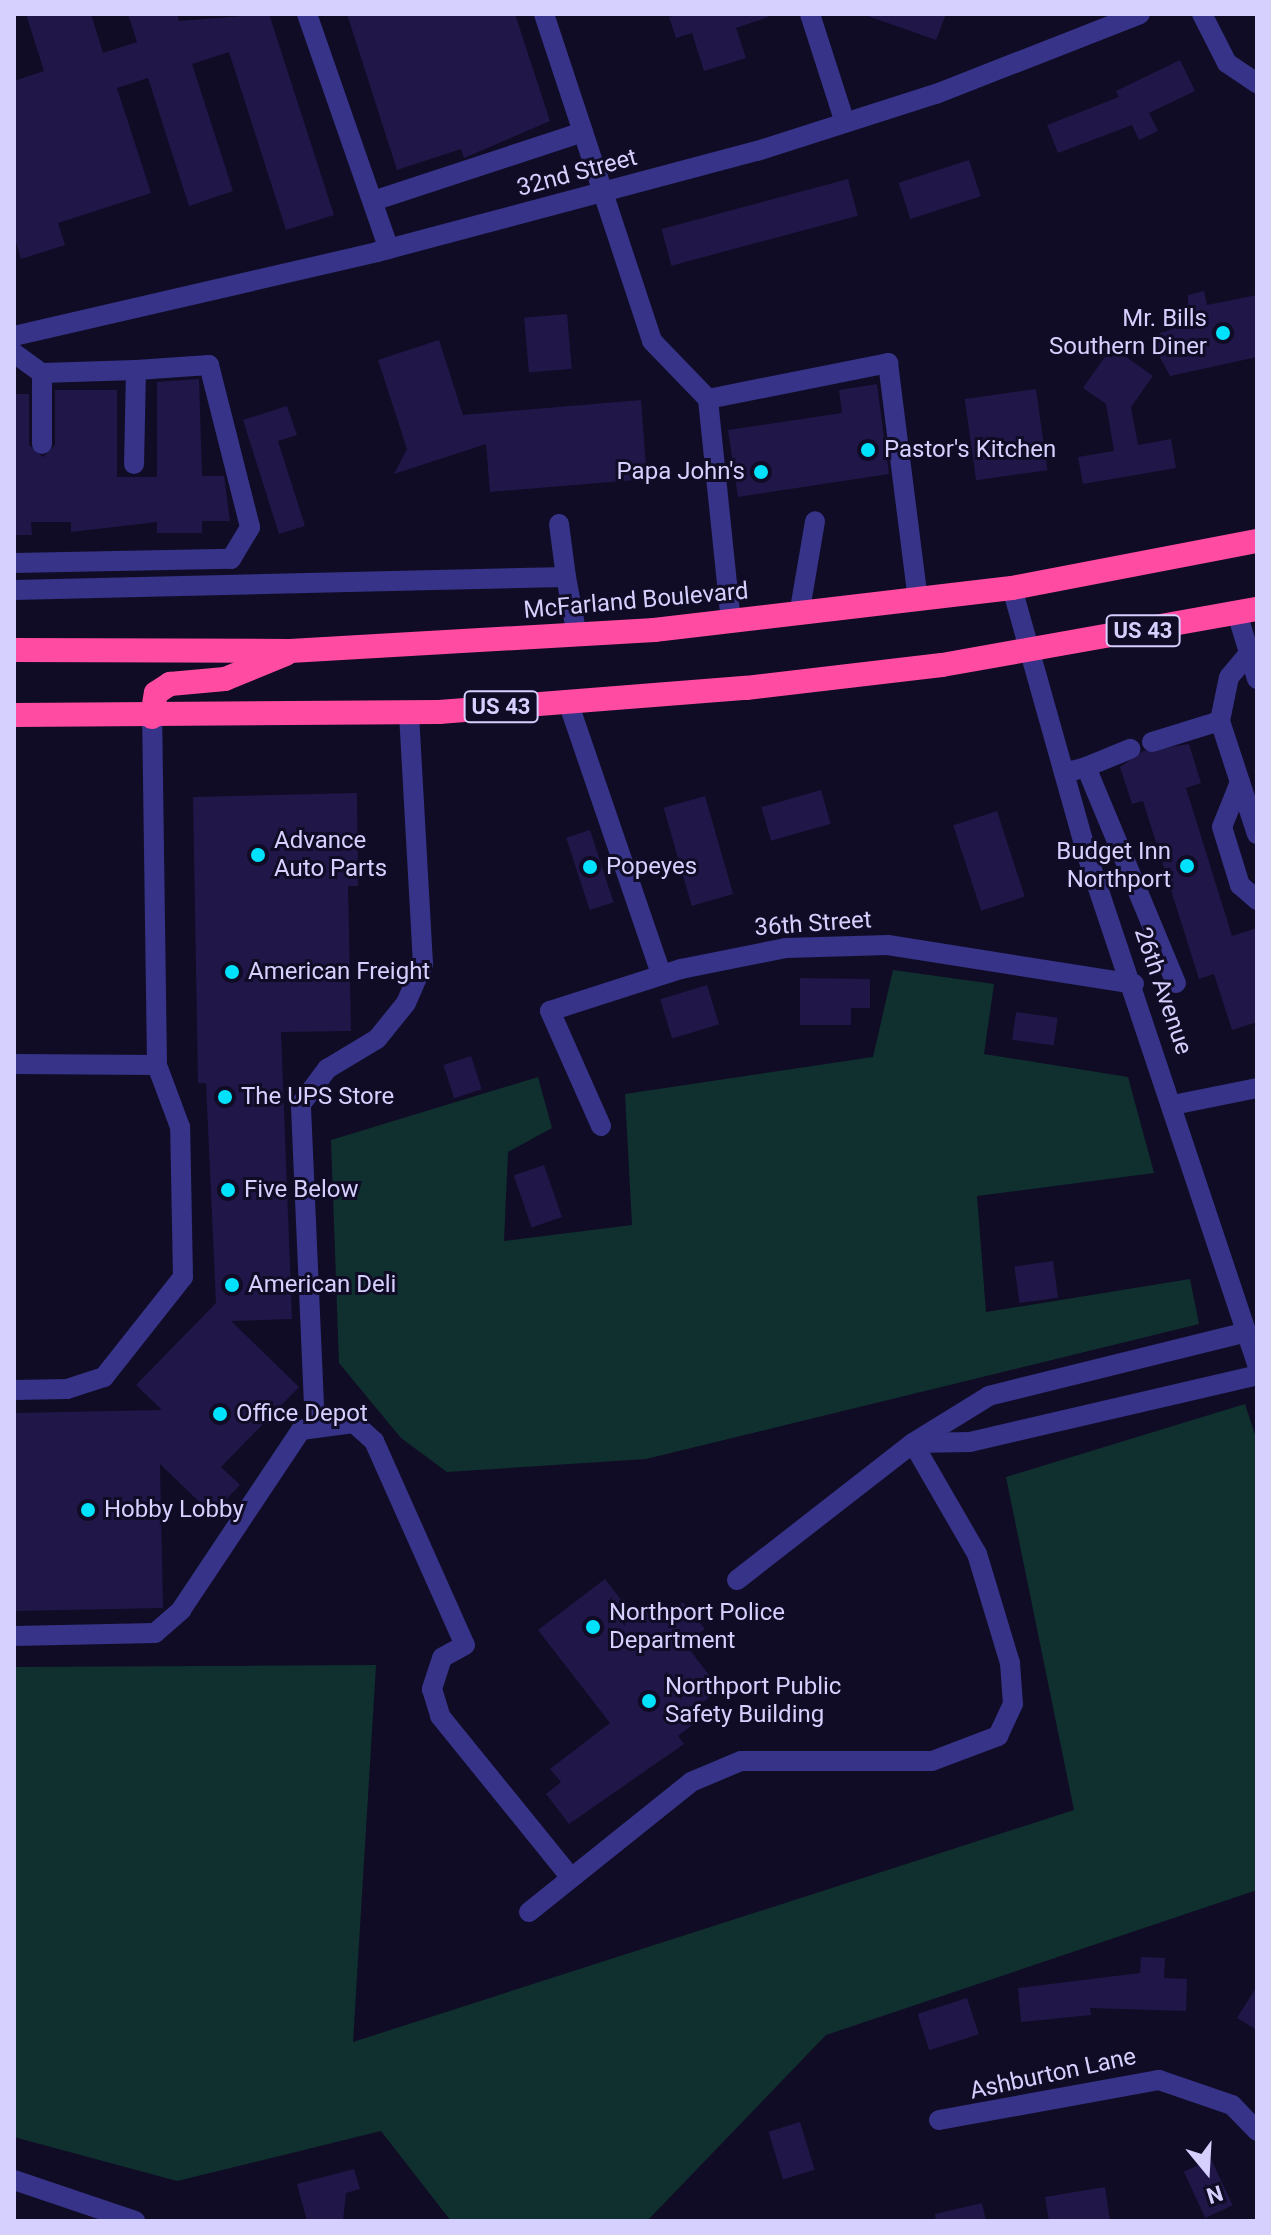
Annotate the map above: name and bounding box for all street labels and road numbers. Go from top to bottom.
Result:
street label: 32nd Street [514,143,640,203]
street label: McFarland Boulevard [522,577,750,625]
road number: US 43 [1105,613,1181,649]
road number: US 43 [463,689,539,725]
street label: 36th Street [753,906,873,942]
street label: 26th Avenue [1128,924,1198,1058]
street label: Ashburton Lane [967,2042,1139,2106]

